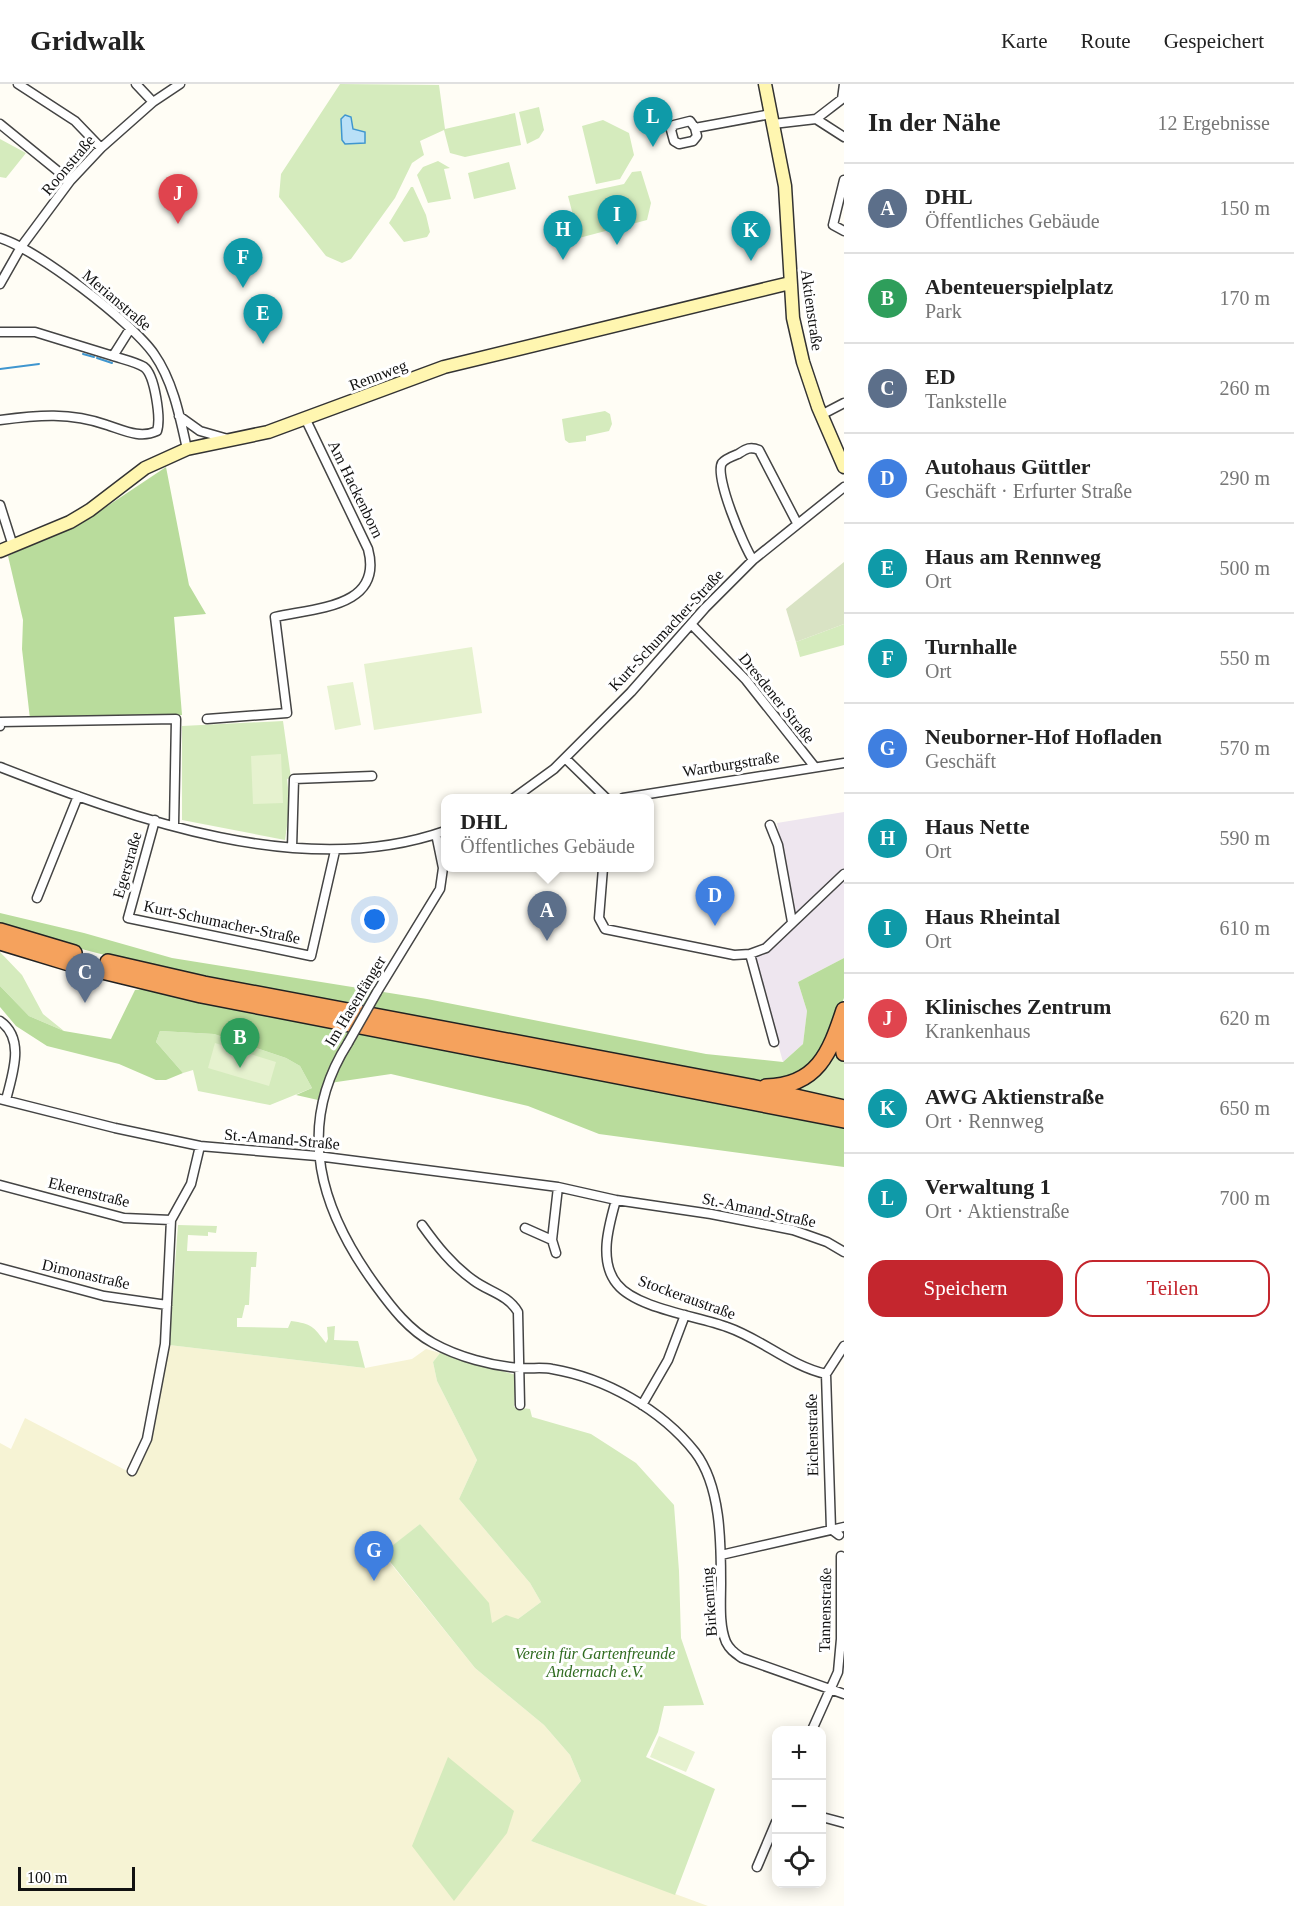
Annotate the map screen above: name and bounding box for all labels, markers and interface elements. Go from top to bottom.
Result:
text: Gridwalk [30,25,145,56]
text: Karte [1001,29,1048,53]
text: Route [1081,29,1131,53]
text: Gespeichert [1164,29,1264,53]
pin: L [634,98,672,147]
text: In der Nähe [868,108,1000,137]
text: 12 Ergebnisse [1158,112,1270,134]
street label: Roonstraße [38,132,98,198]
pin: J [158,174,198,224]
text: DHL [925,184,973,209]
pin: I [598,196,636,245]
text: A [880,197,895,219]
text: 150 m [1219,197,1270,219]
pin: H [544,210,582,260]
text: Öffentliches Gebäude [925,210,1100,232]
pin: K [732,212,771,261]
pin: F [224,238,262,288]
street label: Merianstraße [79,266,155,334]
street label: Aktienstraße [798,268,826,352]
text: Abenteuerspielplatz [925,274,1113,299]
text: B [881,287,894,309]
text: 170 m [1219,287,1270,309]
pin: E [244,294,282,344]
text: Park [925,300,962,322]
street label: Rennweg [347,356,410,395]
text: ED [925,364,956,389]
text: C [880,377,895,399]
text: 260 m [1219,377,1270,399]
text: Tankstelle [925,390,1007,412]
street label: Am Hackenborn [325,438,387,540]
text: Autohaus Güttler [925,454,1091,479]
text: D [880,467,895,489]
text: 290 m [1219,467,1270,489]
text: Geschäft · Erfurter Straße [925,480,1132,502]
text: Haus am Rennweg [925,544,1101,569]
text: E [881,557,894,579]
text: 500 m [1219,557,1270,579]
street label: Kurt-Schumacher-Straße [605,566,727,694]
text: Ort [925,570,952,592]
text: Turnhalle [925,634,1017,659]
text: F [881,647,894,669]
text: 550 m [1219,647,1270,669]
street label: Dresdener Straße [736,650,818,746]
text: Ort [925,660,952,682]
text: Neuborner-Hof Hofladen [925,724,1162,749]
text: G [880,737,895,759]
text: 570 m [1219,737,1270,759]
street label: Wartburgstraße [681,748,781,781]
text: Geschäft [925,750,996,772]
popup [441,794,654,872]
text: DHL [460,809,508,834]
text: Haus Nette [925,814,1029,839]
text: H [880,827,895,849]
text: 590 m [1219,827,1270,849]
street label: Egerstraße [109,830,146,900]
text: Öffentliches Gebäude [460,835,635,857]
text: Ort [925,840,952,862]
pin: D [696,876,734,926]
pin: A [528,892,566,941]
street label: Kurt-Schumacher-Straße [142,897,302,947]
text: Haus Rheintal [925,904,1060,929]
your location [360,905,389,934]
text: I [884,917,891,939]
text: 610 m [1219,917,1270,939]
text: Ort [925,930,952,952]
street label: Im Hasenfänger [321,952,390,1050]
pin: C [66,954,104,1003]
text: Klinisches Zentrum [925,994,1111,1019]
text: J [883,1007,893,1029]
text: 620 m [1219,1007,1270,1029]
pin: B [220,1018,260,1068]
text: Krankenhaus [925,1020,1031,1042]
text: AWG Aktienstraße [925,1084,1104,1109]
text: K [880,1097,895,1119]
text: 650 m [1219,1097,1270,1119]
text: Ort · Rennweg [925,1110,1044,1132]
street label: St.-Amand-Straße [223,1125,341,1153]
street label: Ekerenstraße [46,1174,132,1210]
text: Verwaltung 1 [925,1174,1051,1199]
text: L [881,1187,894,1209]
text: 700 m [1219,1187,1270,1209]
street label: St.-Amand-Straße [701,1190,817,1230]
text: Ort · Aktienstraße [925,1200,1069,1222]
street label: Dimonastraße [40,1256,132,1292]
button: Speichern [868,1260,1063,1317]
button: Teilen [1075,1260,1270,1317]
street label: Stockeraustraße [636,1272,738,1322]
street label: Eichenstraße [803,1394,821,1476]
pin: G [354,1532,394,1581]
street label: Birkenring [698,1567,721,1637]
street label: Tannenstraße [816,1567,834,1653]
park label: Verein für Gartenfreunde Andernach e.V. [515,1645,675,1680]
map controls [772,1726,826,1888]
button: + [772,1726,826,1780]
button: − [772,1780,826,1834]
button: locate [772,1834,826,1888]
scale bar [18,1864,135,1892]
text: 100 m [27,1869,67,1886]

